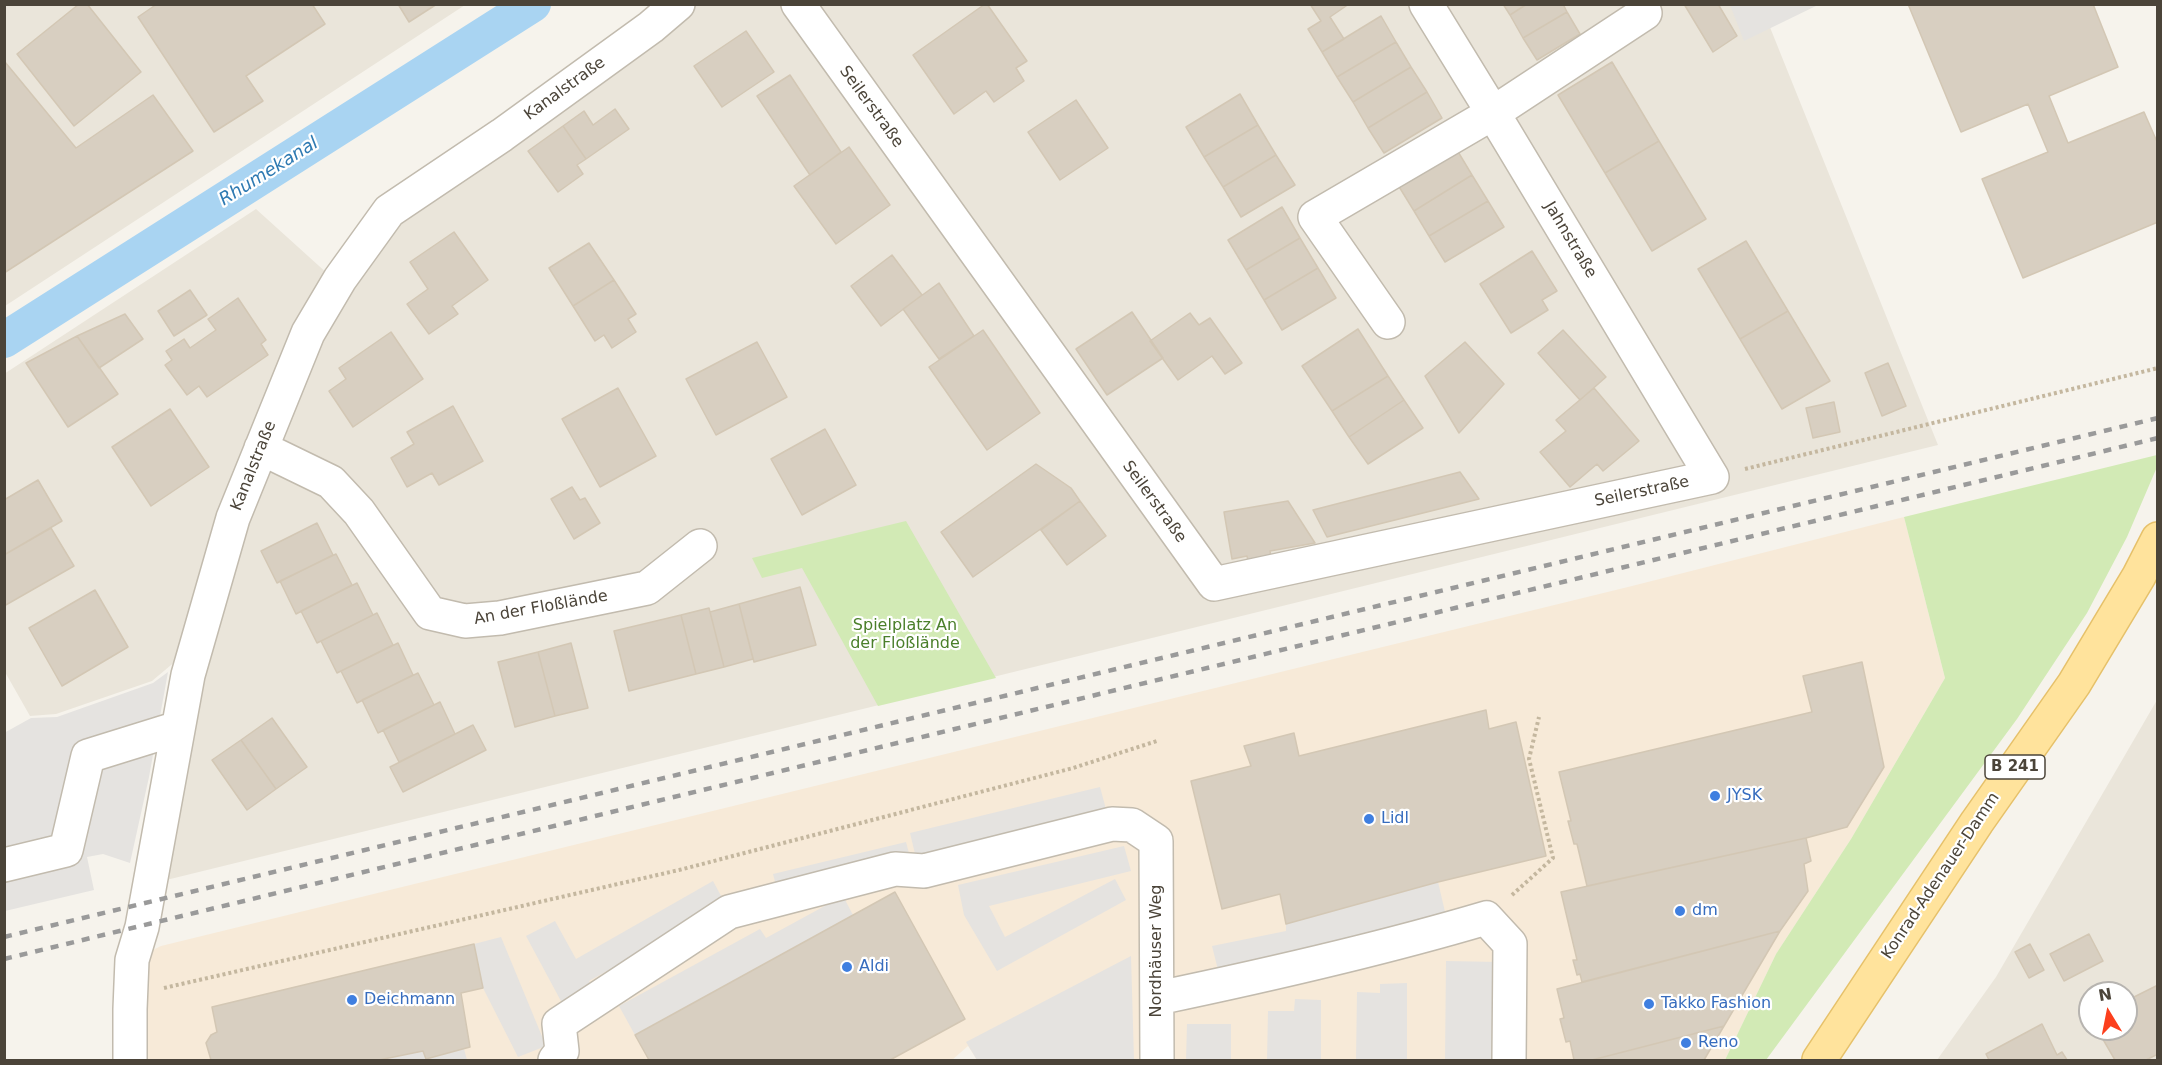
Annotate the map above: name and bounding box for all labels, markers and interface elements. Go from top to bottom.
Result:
street label: Kanalstraße [521,53,609,125]
street label: Seilerstraße [835,62,907,152]
water label: Rhumekanal [215,133,323,211]
street label: Jahnstraße [1540,198,1600,282]
street label: Kanalstraße [227,418,281,514]
street label: Seilerstraße [1118,457,1190,547]
street label: Seilerstraße [1593,473,1691,511]
street label: An der Floßlände [472,587,610,629]
park label: Spielplatz An der Floßlände [850,616,960,654]
road number: B 241 [1985,755,2045,779]
place label: JYSK [1727,786,1762,806]
marker: JYSK [1708,789,1722,803]
street label: Konrad-Adenauer-Damm [1878,789,2004,963]
place label: Lidl [1381,809,1409,829]
marker: Lidl [1362,812,1376,826]
street label: Nordhäuser Weg [1147,884,1167,1018]
place label: dm [1692,901,1718,921]
marker: dm [1673,904,1687,918]
place label: Aldi [859,957,889,977]
marker: Aldi [840,960,854,974]
north arrow [2078,981,2138,1041]
text: N [2097,984,2113,1005]
place label: Deichmann [364,990,455,1010]
marker: Deichmann [345,993,359,1007]
place label: Takko Fashion [1661,994,1771,1014]
marker: Takko Fashion [1642,997,1656,1011]
place label: Reno [1698,1033,1738,1053]
marker: Reno [1679,1036,1693,1050]

